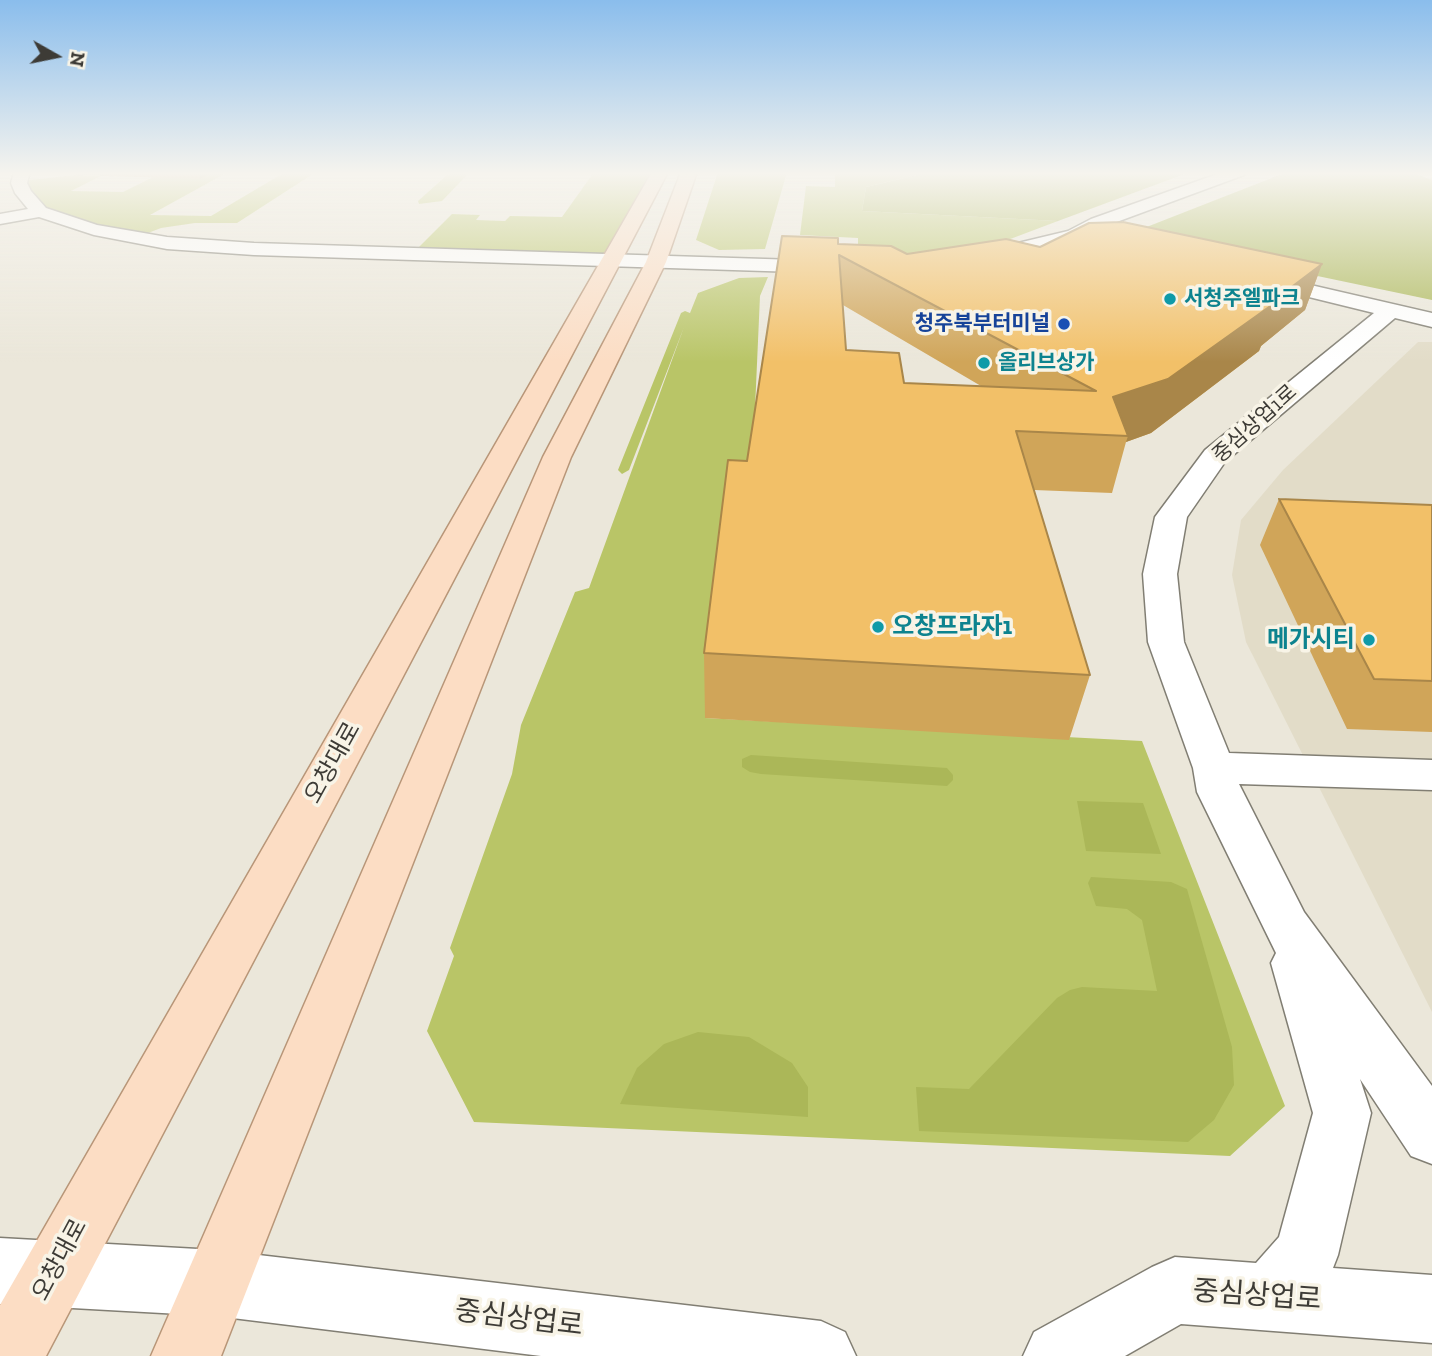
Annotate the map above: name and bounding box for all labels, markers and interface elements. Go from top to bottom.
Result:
north arrow [21,21,91,91]
text: N [65,50,90,68]
place label: 서청주엘파크 [1184,286,1300,312]
marker: 서청주엘파크 [1162,291,1178,307]
place label: 청주북부터미널 [915,311,1050,337]
marker: 청주북부터미널 [1056,316,1072,332]
place label: 올리브상가 [998,350,1095,376]
marker: 올리브상가 [976,355,992,371]
street label: 중심상업1로 [1208,380,1302,468]
place label: 오창프라자1 [892,613,1012,641]
marker: 오창프라자1 [870,619,886,635]
place label: 메가시티 [1267,626,1355,654]
marker: 메가시티 [1361,632,1377,648]
street label: 오창대로 [299,717,367,809]
street label: 오창대로 [27,1214,93,1306]
street label: 중심상업로 [1192,1275,1322,1317]
street label: 중심상업로 [453,1294,585,1344]

